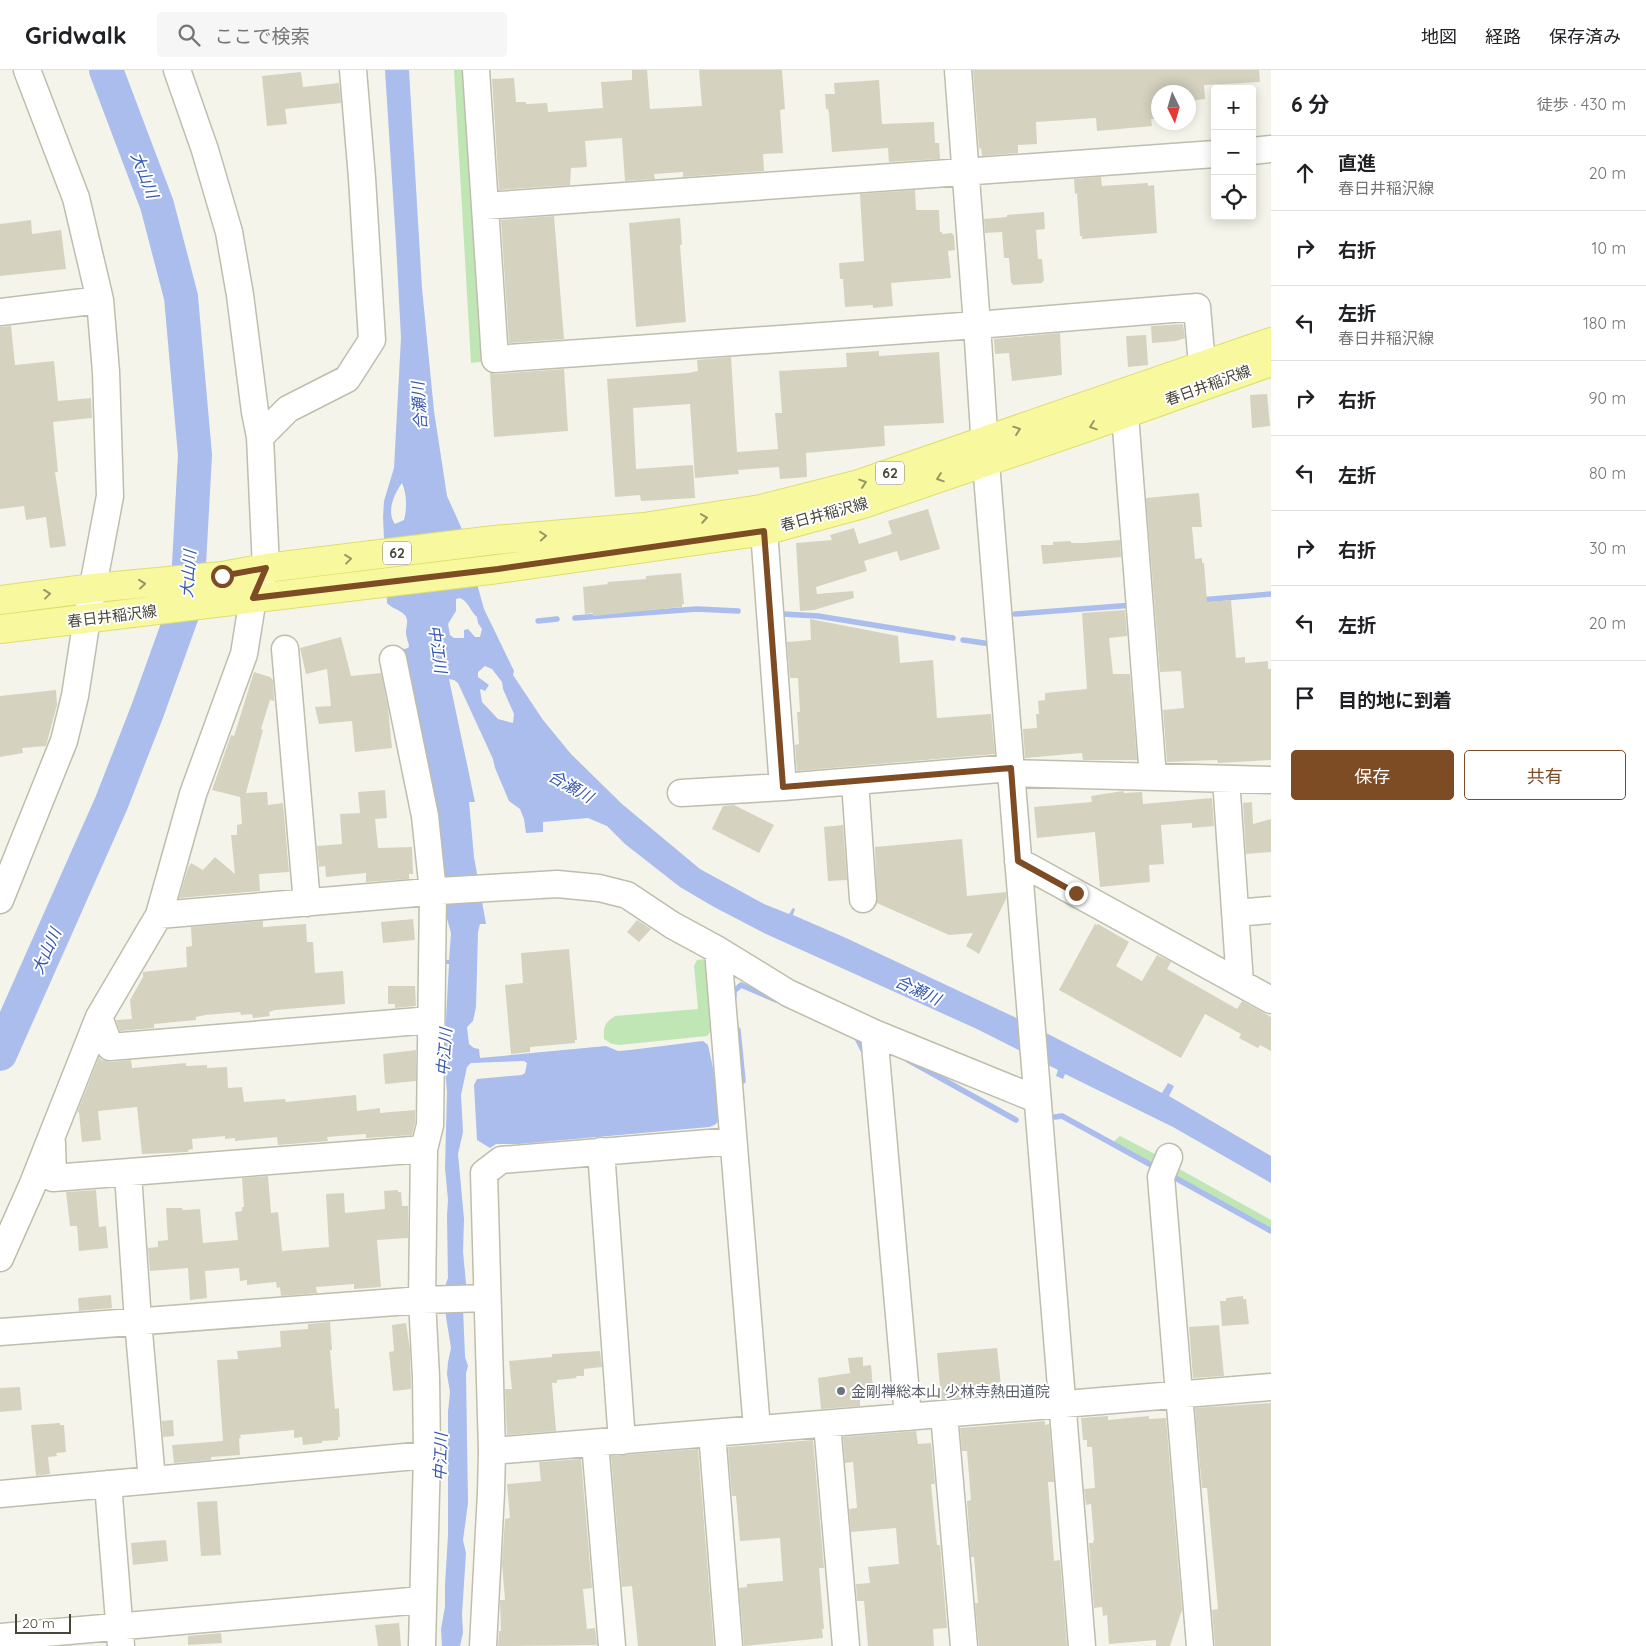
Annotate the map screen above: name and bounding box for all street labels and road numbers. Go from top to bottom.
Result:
street label: 春日井稲沢線 [1162,361,1254,409]
road number: 62 [876,462,904,484]
street label: 春日井稲沢線 [778,493,870,535]
road number: 62 [383,542,411,564]
street label: 春日井稲沢線 [66,601,158,631]

